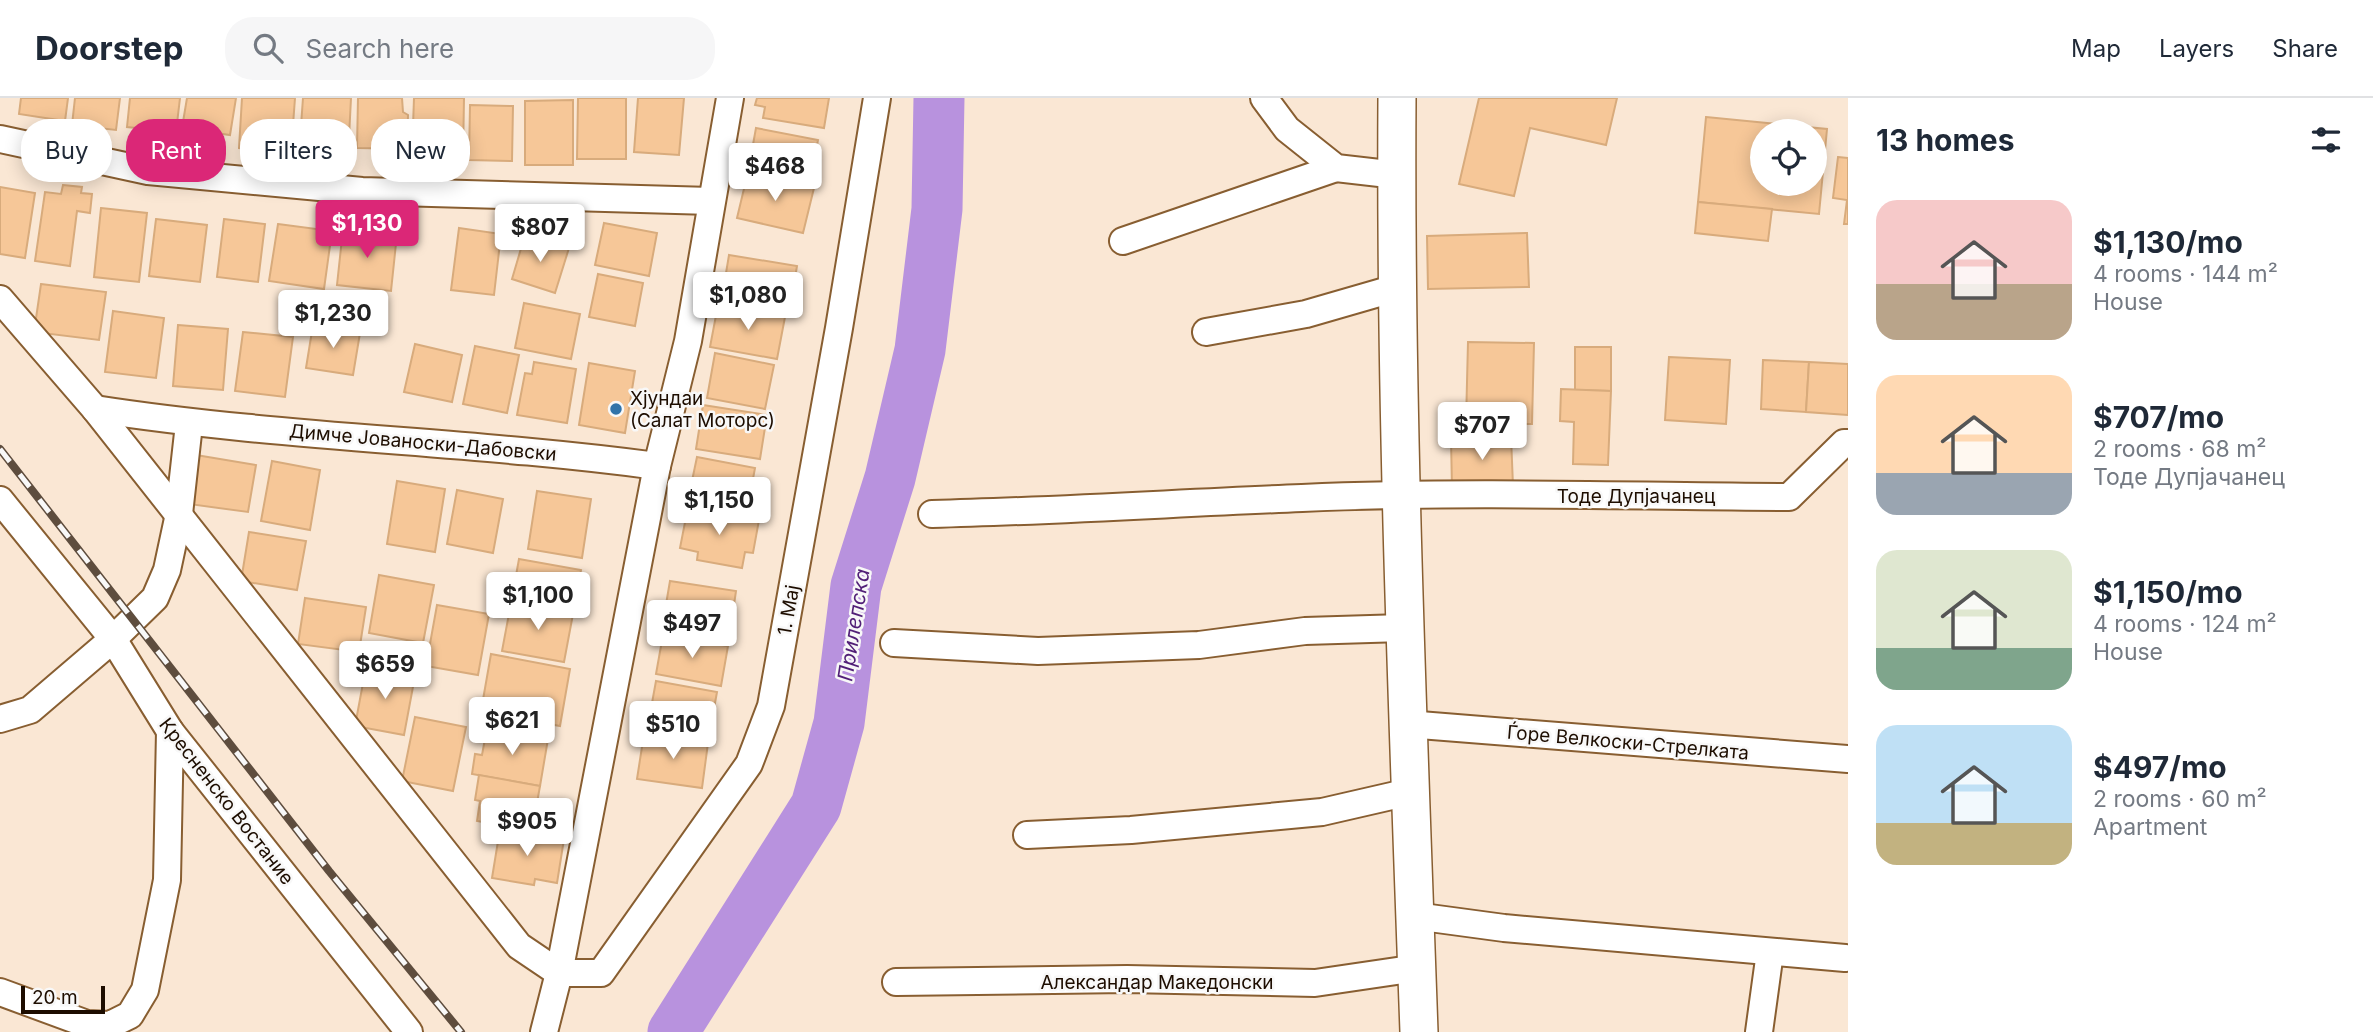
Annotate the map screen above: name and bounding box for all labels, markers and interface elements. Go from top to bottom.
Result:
search box [225,17,715,80]
text: Doorstep [35,28,183,68]
icon: search [249,29,287,67]
text: Search here [305,33,454,64]
text: Map [2071,34,2121,63]
text: Layers [2159,34,2234,63]
text: Share [2272,34,2338,63]
chip: Buy [21,119,112,182]
chip: Rent [126,119,226,182]
chip: Filters [240,119,357,182]
chip: New [371,119,470,182]
map controls [1750,119,1827,196]
button: locate [1750,119,1827,196]
icon: filters [2307,121,2345,159]
text: 13 homes [1876,122,2015,158]
pin: $468 [734,144,816,203]
text: $468 [745,152,805,180]
pin: $1,130 [310,200,424,260]
pin: $807 [499,204,581,264]
text: $1,130 [332,209,402,237]
text: $807 [511,213,569,241]
text: $1,130/mo [2093,224,2243,260]
icon: home [1932,228,2016,312]
text: 4 rooms · 144 m² [2093,260,2278,288]
pin: $1,080 [691,272,805,332]
text: $1,080 [709,281,787,309]
text: House [2093,288,2163,316]
pin: $1,230 [276,290,390,350]
text: $1,230 [294,299,372,327]
place label: Хјундаи (Салат Моторс) [630,387,775,432]
text: $707/mo [2093,399,2224,435]
marker: Хјундаи (Салат Моторс) [608,401,624,417]
pin: $707 [1441,402,1523,462]
icon: home [1932,403,2016,487]
text: $707 [1454,411,1510,439]
street label: Димче Јованоски-Дабовски [288,419,558,466]
text: 2 rooms · 68 m² [2093,435,2266,463]
text: Тоде Дупјачанец [2093,463,2285,491]
pin: $1,150 [662,478,776,537]
street label: Тоде Дупјачанец [1557,485,1716,508]
text: $1,150 [684,486,754,514]
water label: Прилепска [832,567,875,683]
pin: $1,100 [481,573,595,632]
text: $1,150/mo [2093,574,2243,610]
icon: home [1932,578,2016,662]
text: $1,100 [502,581,574,609]
street label: 1. Мај [773,583,804,637]
pin: $497 [651,601,733,660]
text: $497 [663,609,721,637]
text: 4 rooms · 124 m² [2093,610,2277,638]
text: House [2093,638,2163,666]
pin: $659 [344,642,426,701]
text: $659 [355,650,415,678]
pin: $621 [471,698,553,757]
pin: $510 [632,702,714,761]
text: $621 [485,706,539,734]
text: $510 [645,710,701,738]
street label: Кресненско Востание [154,713,299,889]
street label: Ѓоре Велкоски-Стрелката [1506,719,1750,765]
text: $497/mo [2093,749,2227,785]
icon: home [1932,753,2016,837]
text: 2 rooms · 60 m² [2093,785,2267,813]
pin: $905 [486,798,568,858]
text: $905 [497,807,557,835]
text: Apartment [2093,813,2207,841]
street label: Александар Македонски [1040,971,1274,994]
scale bar [21,983,105,1015]
text: 20 m [32,986,78,1009]

